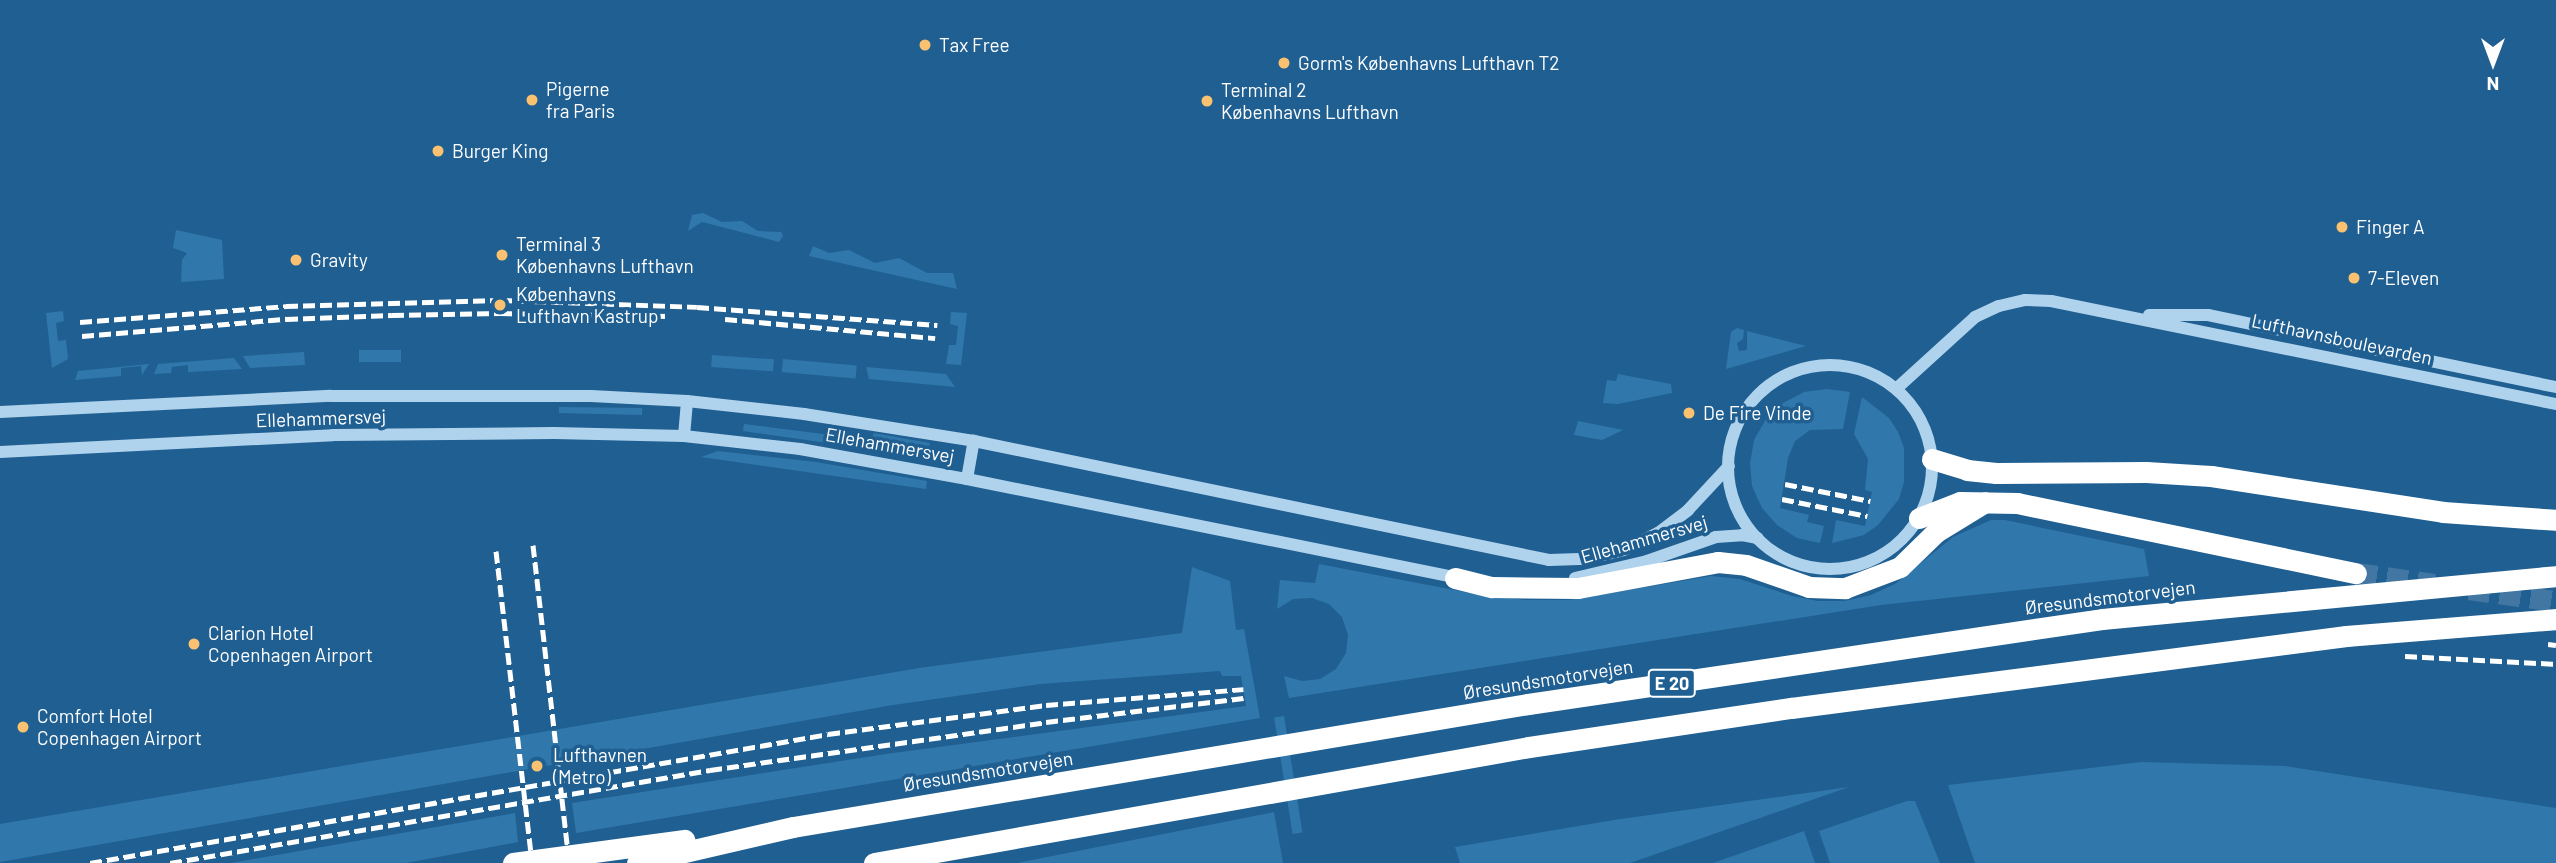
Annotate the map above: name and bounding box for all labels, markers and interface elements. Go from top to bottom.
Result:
north arrow [2458,28,2528,98]
place label: Tax Free [939,34,1010,56]
marker: Tax Free [917,37,933,53]
place label: Gorm's Københavns Lufthavn T2 [1298,52,1560,74]
marker: Gorm's Københavns Lufthavn T2 [1276,55,1292,71]
text: N [2487,73,2499,96]
place label: Pigerne fra Paris [546,78,615,122]
place label: Terminal 2 Københavns Lufthavn [1221,79,1399,123]
marker: Pigerne fra Paris [524,92,540,108]
marker: Terminal 2 Københavns Lufthavn [1199,93,1215,109]
place label: Burger King [452,140,548,162]
marker: Burger King [430,143,446,159]
place label: Finger A [2356,216,2424,238]
marker: Finger A [2334,219,2350,235]
place label: Terminal 3 Københavns Lufthavn [516,233,694,277]
marker: Terminal 3 Københavns Lufthavn [494,247,510,263]
place label: Gravity [310,249,368,271]
marker: Gravity [288,252,304,268]
place label: 7-Eleven [2368,267,2439,289]
marker: 7-Eleven [2346,270,2362,286]
place label: Københavns Lufthavn Kastrup [516,283,658,327]
marker: Københavns Lufthavn Kastrup [490,295,510,315]
street label: Lufthavnsboulevarden [2250,309,2434,369]
place label: De Fire Vinde [1703,402,1812,424]
street label: Ellehammersvej [255,404,387,432]
marker: De Fire Vinde [1681,405,1697,421]
street label: Ellehammersvej [824,422,956,468]
street label: Ellehammersvej [1578,510,1710,568]
street label: Øresundsmotorvejen [2023,575,2197,619]
place label: Clarion Hotel Copenhagen Airport [208,622,373,666]
marker: Clarion Hotel Copenhagen Airport [186,636,202,652]
street label: Øresundsmotorvejen [1461,654,1635,704]
road number: E 20 [1648,668,1696,698]
place label: Comfort Hotel Copenhagen Airport [37,705,202,749]
marker: Comfort Hotel Copenhagen Airport [15,719,31,735]
place label: Lufthavnen (Metro) [553,744,647,788]
street label: Øresundsmotorvejen [901,746,1075,796]
marker: Lufthavnen (Metro) [527,756,547,776]

